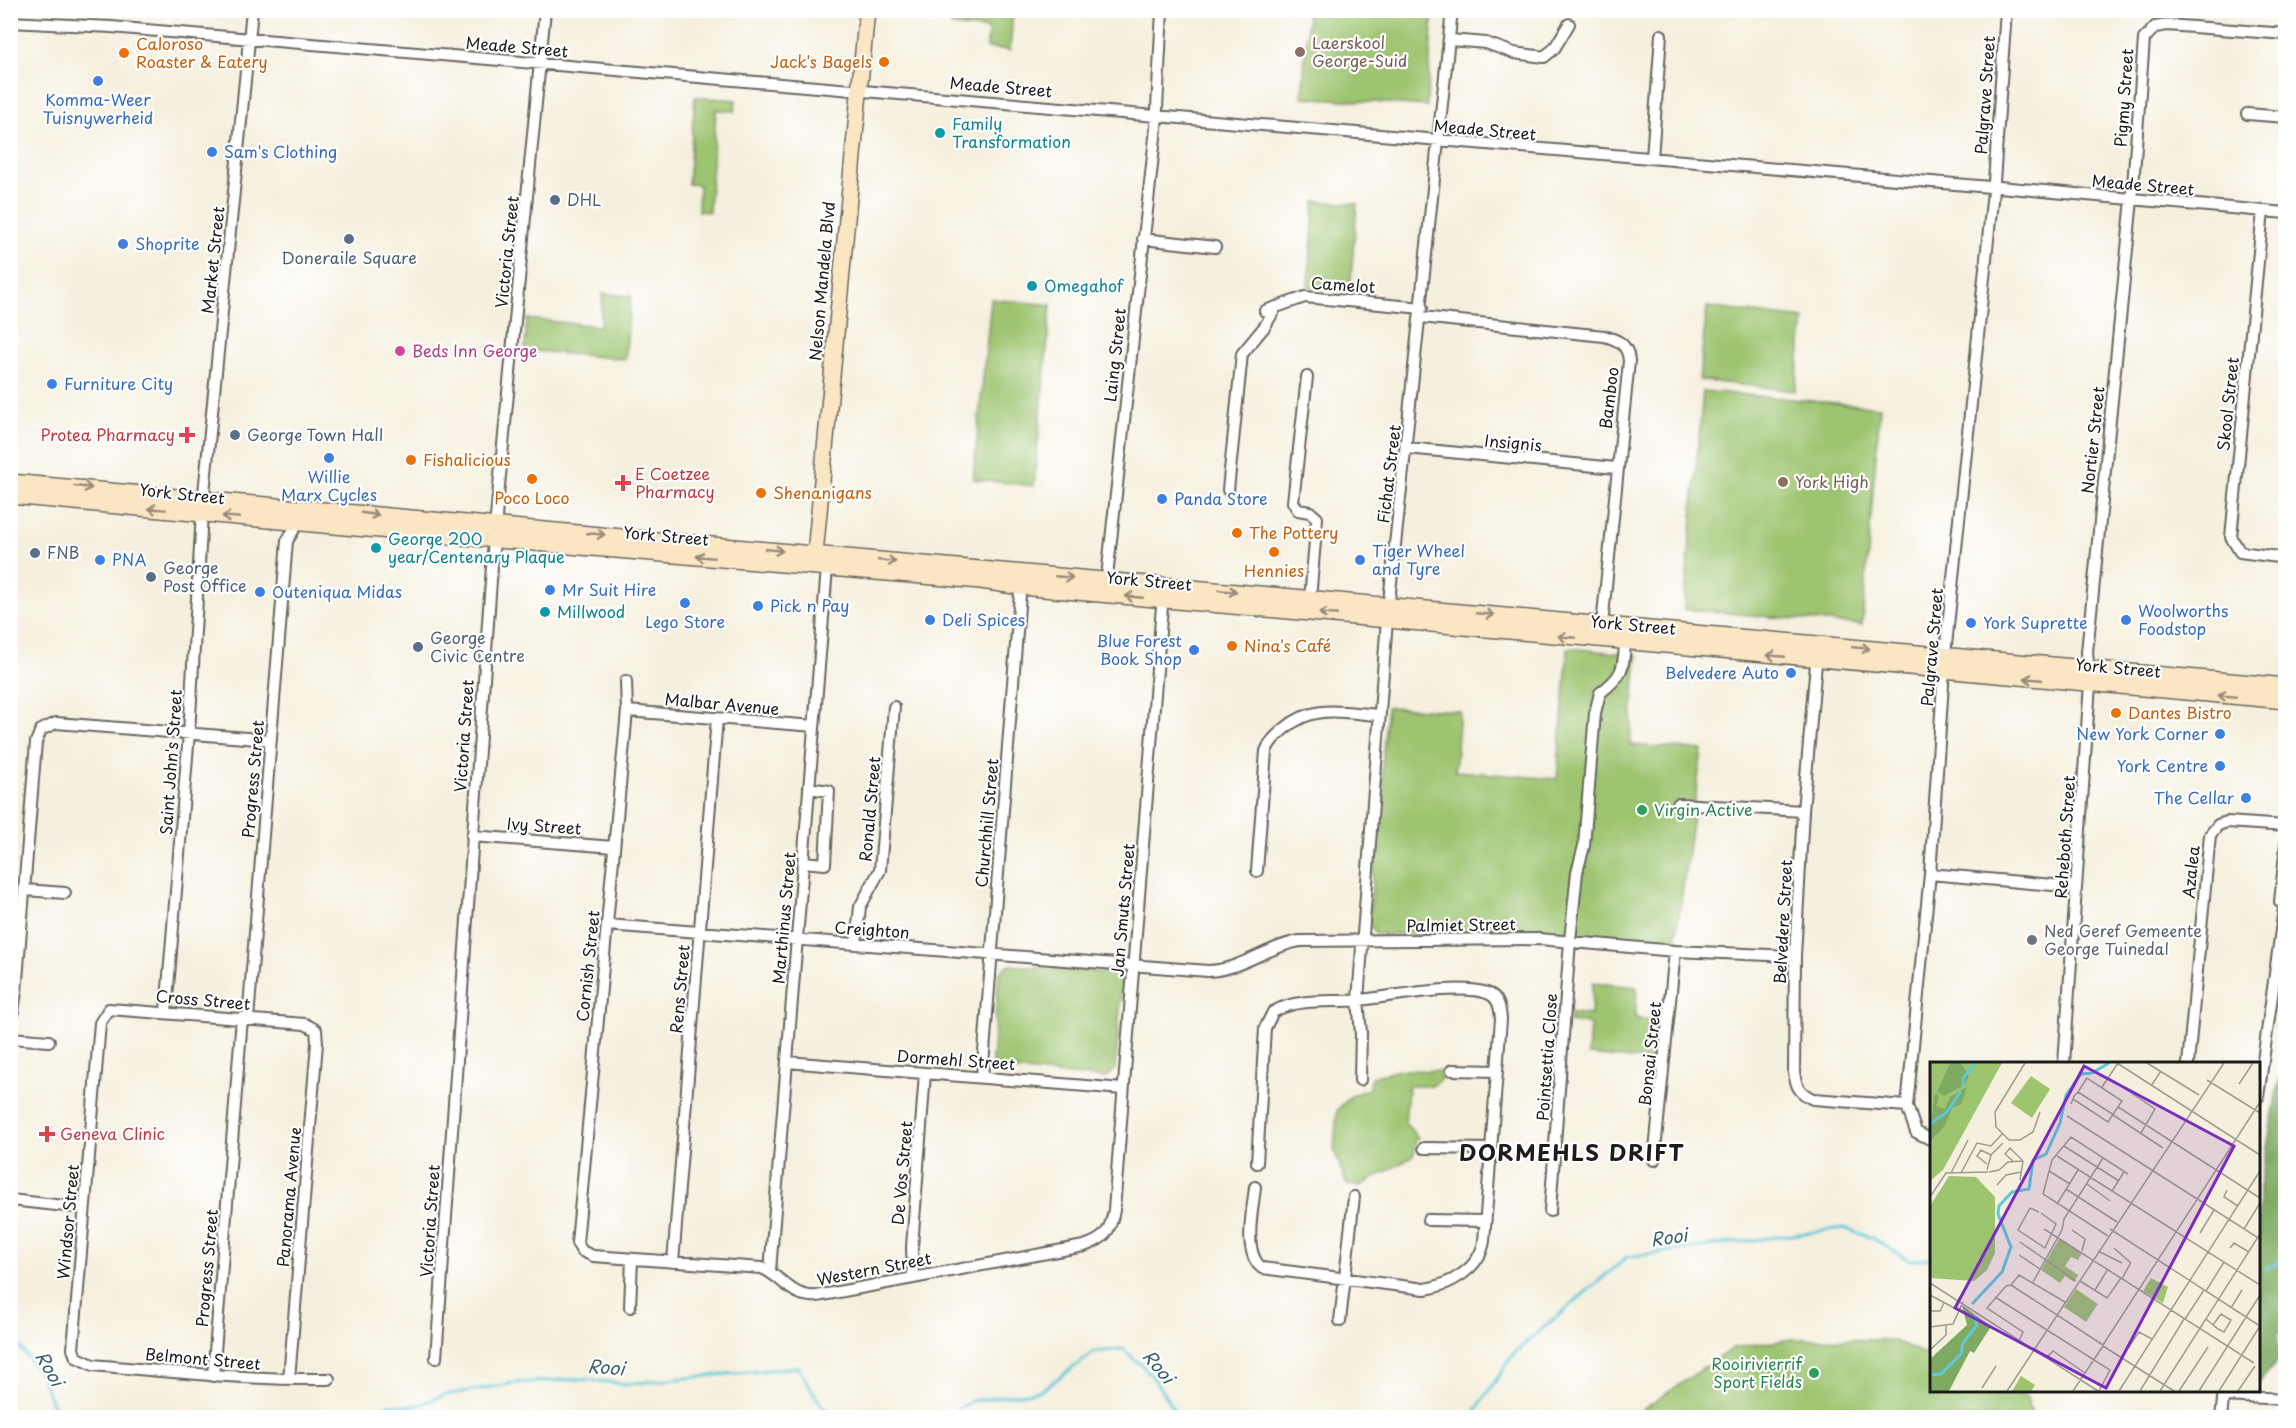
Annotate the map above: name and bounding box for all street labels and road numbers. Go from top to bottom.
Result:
street label: Meade Street [465,30,570,62]
street label: Palgrave Street [1968,34,2000,155]
street label: Pigmy Street [2108,47,2138,148]
street label: Meade Street [949,70,1054,102]
street label: Meade Street [1433,113,1538,145]
street label: Meade Street [2091,168,2196,200]
street label: Victoria Street [488,194,524,309]
street label: Nelson Mandela Blvd [802,200,840,362]
street label: Market Street [194,205,230,315]
street label: Camelot [1310,270,1376,298]
street label: Laing Street [1097,306,1131,403]
street label: Skool Street [2210,355,2244,452]
street label: Bamboo [1592,365,1624,430]
street label: Nortier Street [2074,385,2110,495]
street label: Fichat Street [1370,423,1406,525]
street label: Insignis [1483,428,1543,456]
street label: York Street [138,477,227,509]
street label: York Street [622,519,710,551]
street label: York Street [1105,564,1193,596]
street label: Palgrave Street [1914,586,1948,707]
street label: York Street [1589,608,1677,640]
street label: York Street [2074,651,2162,683]
street label: Victoria Street [447,678,479,793]
street label: Malbar Avenue [664,686,781,720]
street label: Saint John's Street [153,688,187,835]
street label: Progress Street [235,719,269,839]
street label: Ronald Street [852,755,886,863]
street label: Churchhill Street [968,757,1004,888]
street label: Reheboth Street [2048,774,2080,899]
street label: Ivy Street [506,810,583,840]
street label: Jan Smuts Street [1104,842,1140,978]
street label: Azalea [2175,844,2205,900]
street label: Marthinus Street [765,850,801,985]
street label: Belvedere Street [1767,859,1797,985]
street label: Cornish Street [569,909,605,1023]
street label: Palmiet Street [1406,911,1516,937]
street label: Creighton [834,914,911,944]
street label: Rens Street [663,943,695,1034]
street label: Cross Street [155,983,252,1015]
street label: Pointsettia Close [1530,992,1562,1122]
street label: Bonsai Street [1632,1000,1666,1108]
street label: Dormehl Street [896,1043,1016,1075]
street label: De Vos Street [884,1119,918,1226]
street label: Panorama Avenue [270,1126,306,1268]
street label: Windsor Street [50,1163,84,1280]
street label: Victoria Street [413,1163,445,1278]
street label: Progress Street [189,1208,223,1328]
street label: Western Street [815,1245,934,1291]
street label: Belmont Street [144,1341,262,1375]

